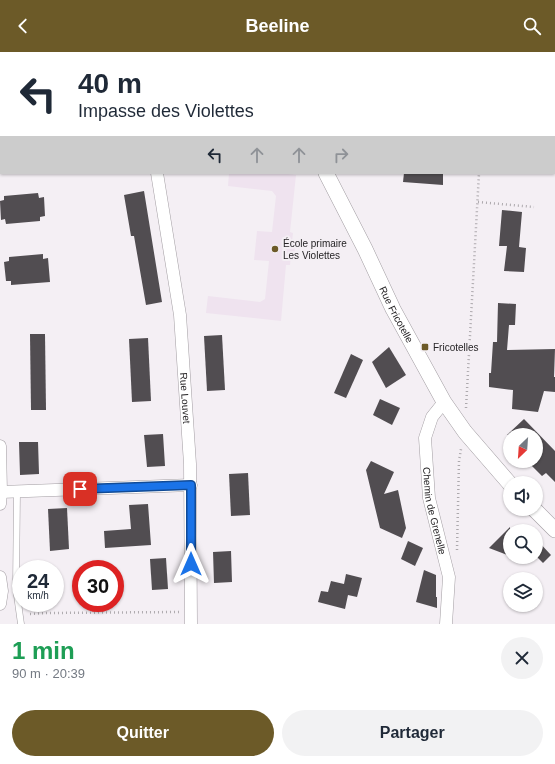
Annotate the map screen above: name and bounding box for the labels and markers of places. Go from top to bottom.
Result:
place label: École primaire Les Violettes [283,237,347,261]
marker: École primaire Les Violettes [270,244,280,254]
marker: Fricotelles [420,342,430,352]
place label: Fricotelles [433,342,479,353]
pin [63,472,97,506]

